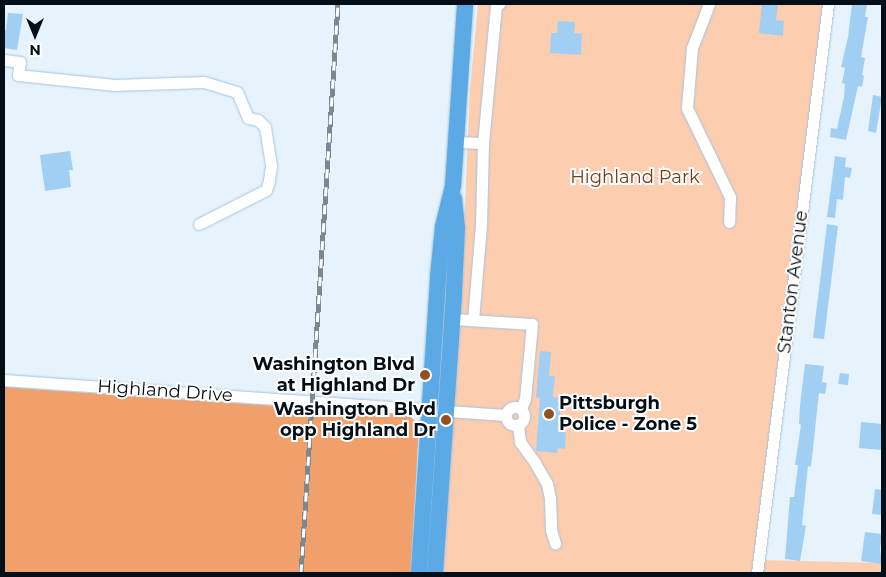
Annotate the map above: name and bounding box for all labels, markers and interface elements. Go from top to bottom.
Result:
north arrow [10,10,60,60]
text: N [29,41,41,59]
park label: Highland Park [570,166,700,188]
street label: Stanton Avenue [774,209,812,355]
place label: Washington Blvd at Highland Dr [252,354,415,396]
marker: Washington Blvd at Highland Dr [419,369,431,381]
street label: Highland Drive [97,375,233,407]
place label: Pittsburgh Police - Zone 5 [559,393,697,436]
place label: Washington Blvd opp Highland Dr [273,399,436,442]
marker: Pittsburgh Police - Zone 5 [543,408,555,420]
marker: Washington Blvd opp Highland Dr [440,414,452,426]

